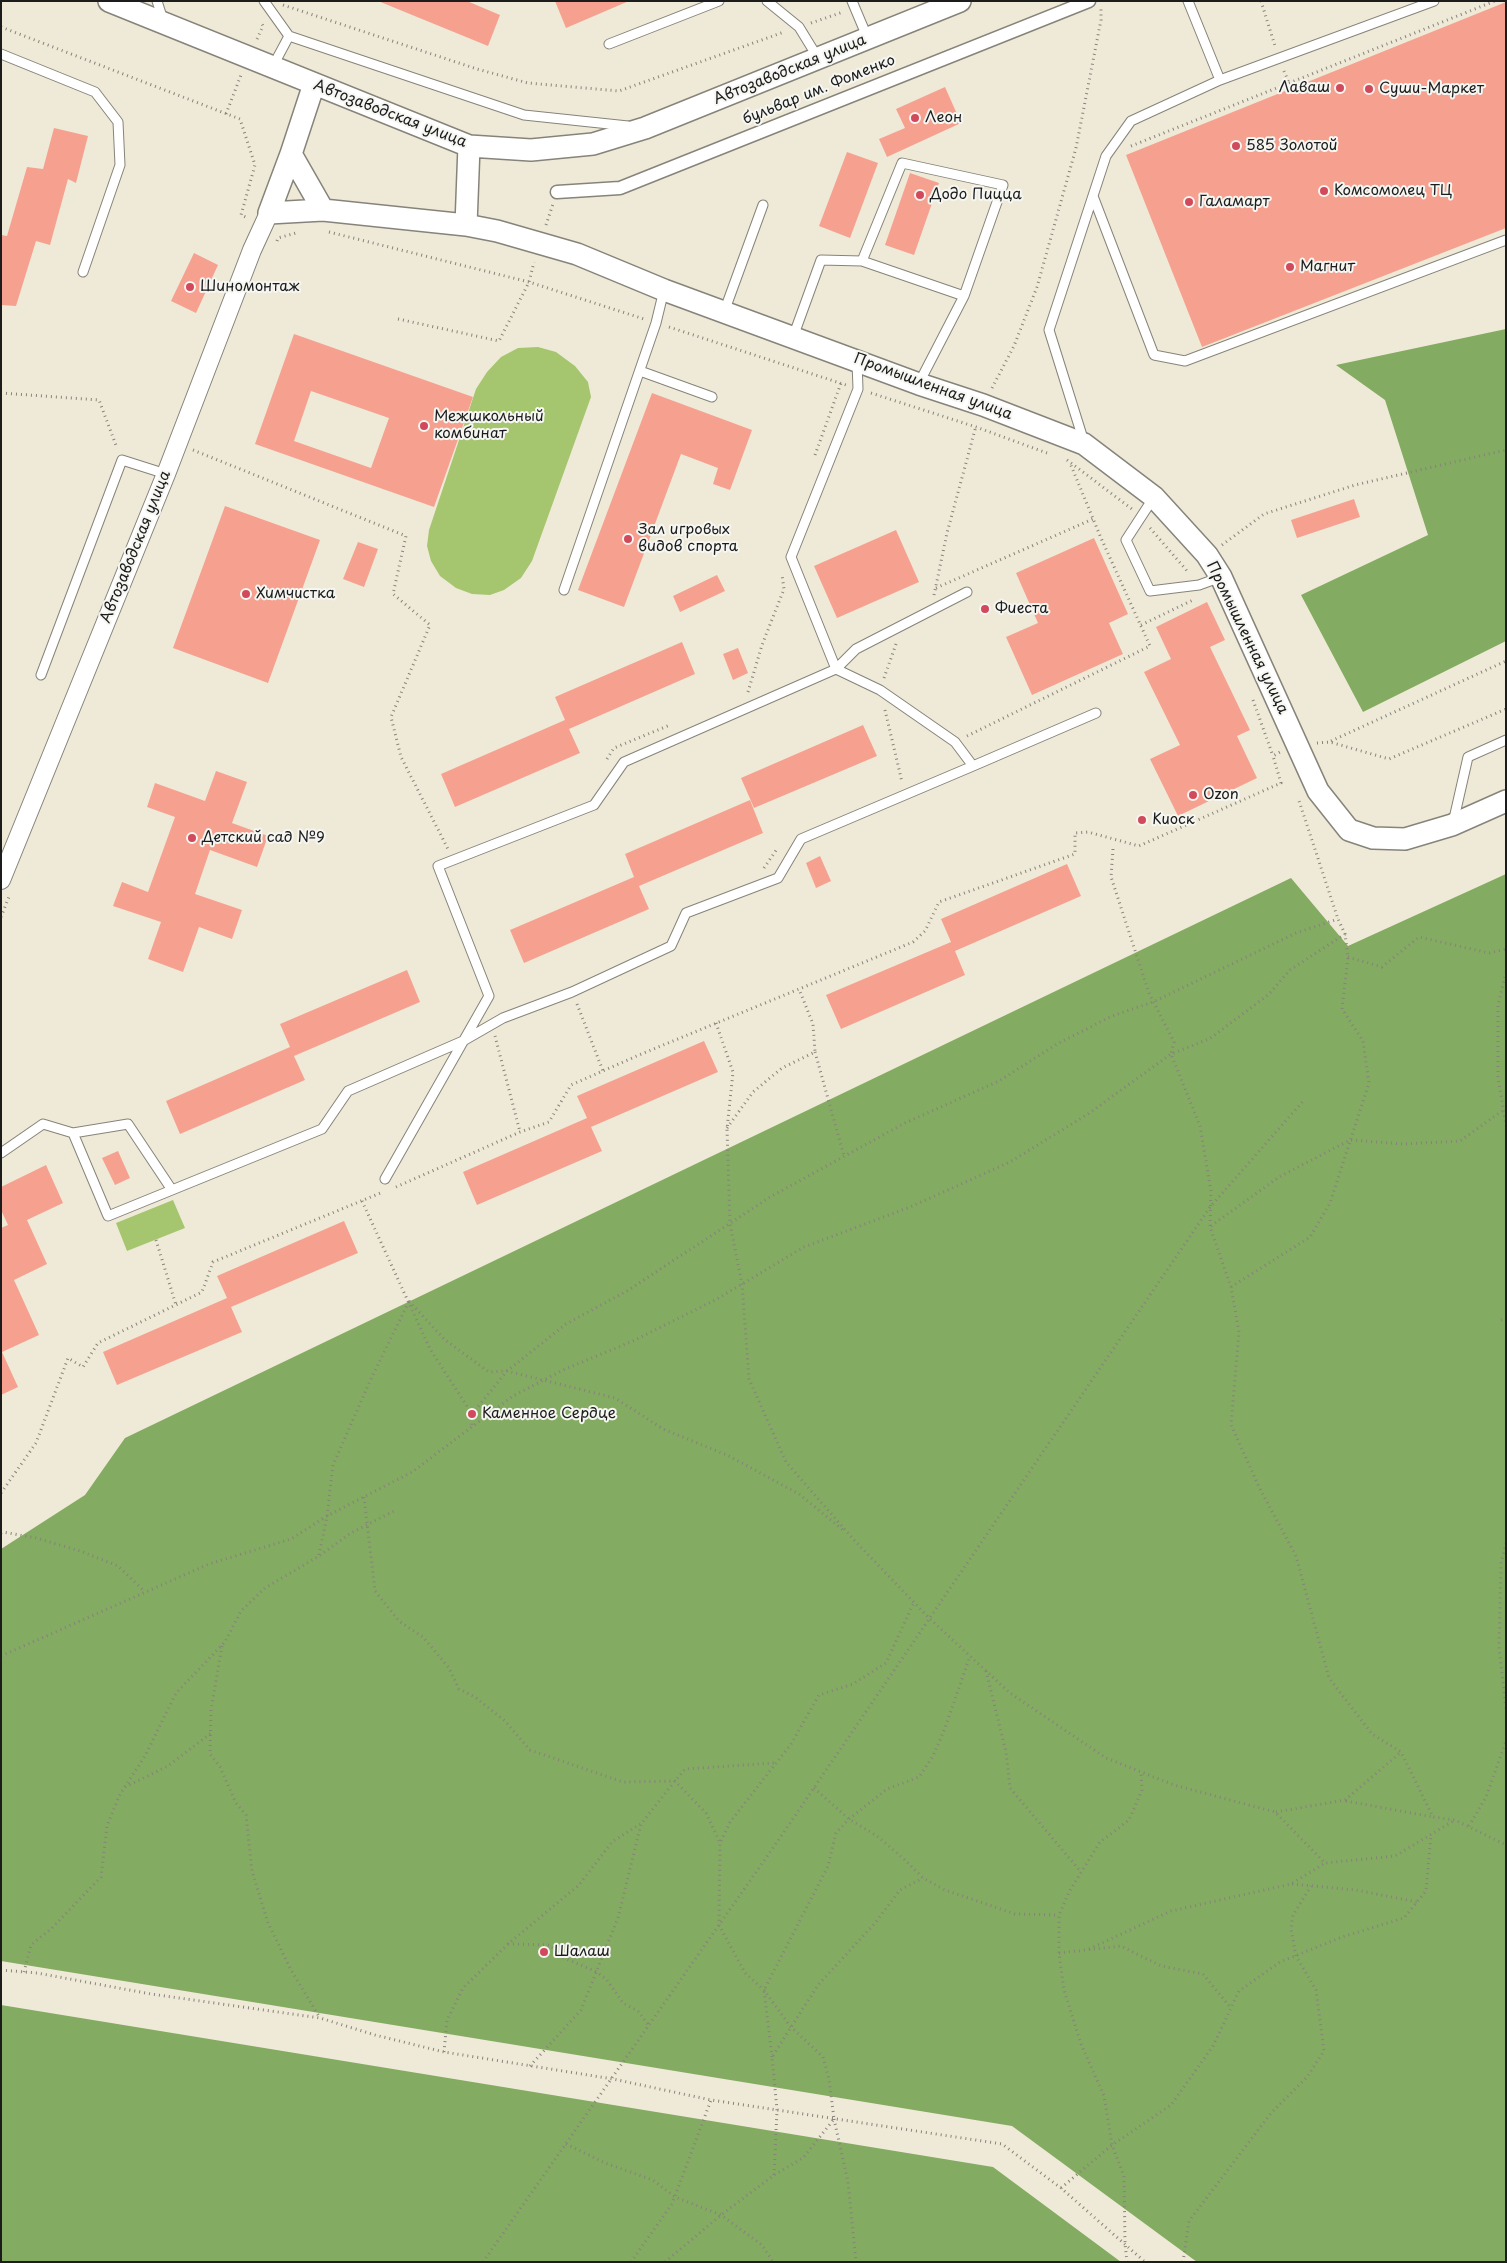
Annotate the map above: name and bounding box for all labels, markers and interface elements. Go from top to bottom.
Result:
street label: Автозаводская улица [711,31,869,109]
street label: бульвар им. Фоменко [740,51,898,129]
street label: Автозаводская улица [311,76,469,152]
place label: Лаваш [1279,79,1330,97]
place label: Суши-Маркет [1379,80,1484,98]
marker: Лаваш [1334,82,1346,94]
marker: Суши-Маркет [1363,83,1375,95]
place label: Леон [925,109,962,127]
marker: Леон [909,112,921,124]
place label: 585 Золотой [1246,137,1338,155]
marker: 585 Золотой [1230,140,1242,152]
place label: Комсомолец ТЦ [1334,182,1452,200]
marker: Комсомолец ТЦ [1318,185,1330,197]
place label: Додо Пицца [930,186,1022,204]
marker: Додо Пицца [914,189,926,201]
place label: Галамарт [1199,193,1270,211]
marker: Галамарт [1183,196,1195,208]
place label: Магнит [1300,258,1355,276]
marker: Магнит [1284,261,1296,273]
place label: Шиномонтаж [200,278,299,296]
marker: Шиномонтаж [184,281,196,293]
street label: Промышленная улица [851,350,1015,424]
place label: Межшкольный комбинат [434,408,544,443]
marker: Межшкольный комбинат [418,420,430,432]
street label: Автозаводская улица [97,468,175,626]
place label: Зал игровых видов спорта [638,521,738,556]
marker: Зал игровых видов спорта [622,533,634,545]
street label: Промышленная улица [1202,559,1292,717]
place label: Химчистка [256,585,335,603]
marker: Химчистка [240,588,252,600]
place label: Фиеста [995,600,1048,618]
marker: Фиеста [979,603,991,615]
place label: Ozon [1203,786,1239,804]
marker: Ozon [1187,789,1199,801]
place label: Киоск [1152,811,1195,829]
marker: Киоск [1136,814,1148,826]
place label: Детский сад №9 [202,829,325,847]
marker: Детский сад №9 [186,832,198,844]
place label: Каменное Сердце [482,1405,616,1423]
marker: Каменное Сердце [466,1408,478,1420]
place label: Шалаш [554,1943,610,1961]
marker: Шалаш [538,1946,550,1958]

